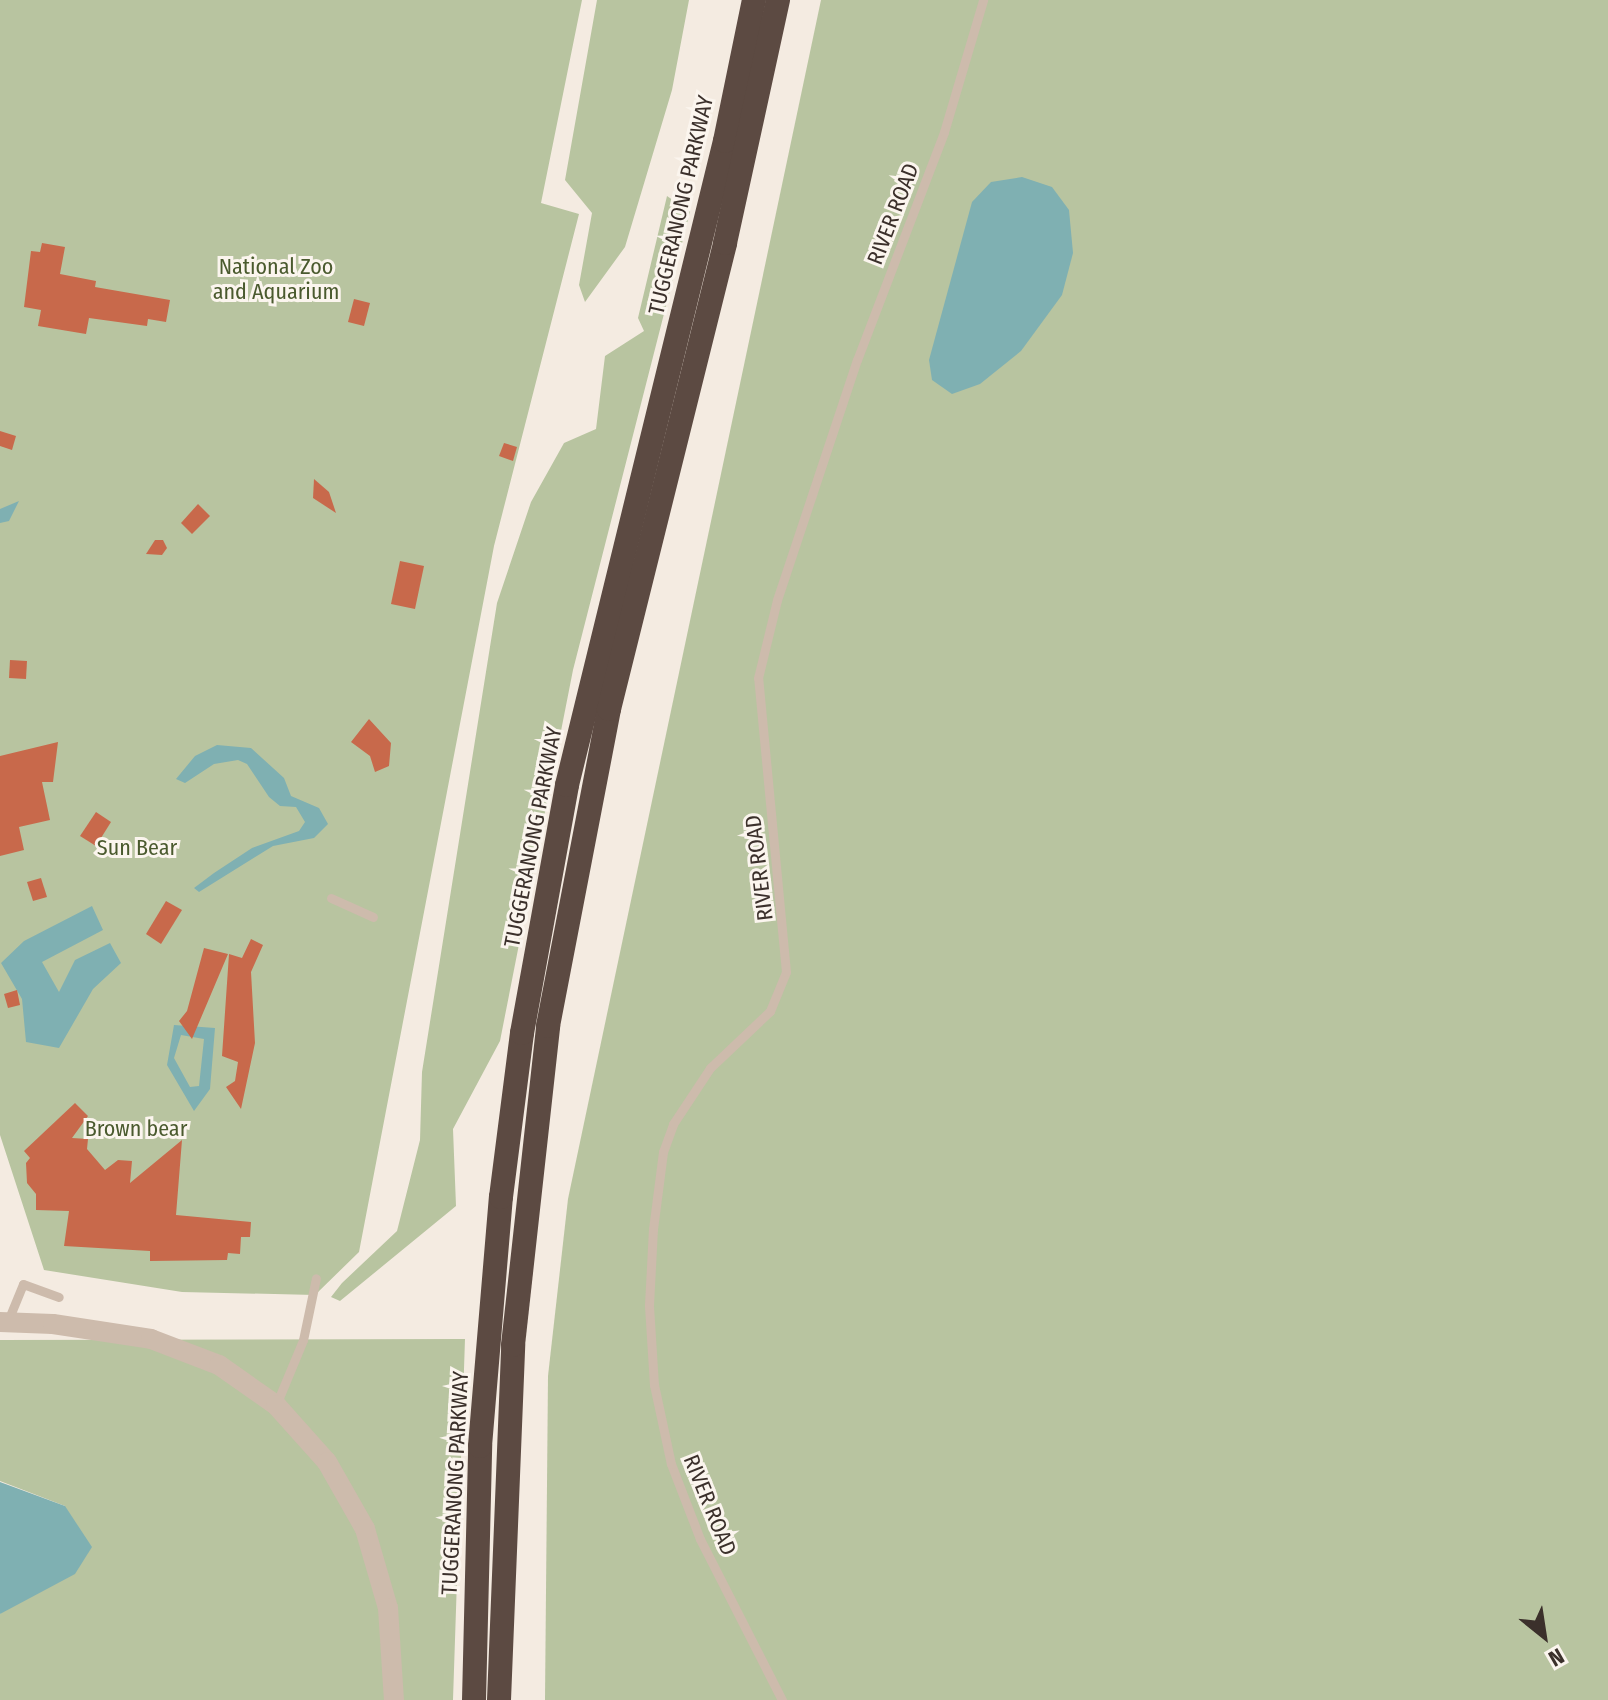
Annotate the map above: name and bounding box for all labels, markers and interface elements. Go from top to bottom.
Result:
street label: TUGGERANONG PARKWAY [643,93,719,317]
street label: RIVER ROAD [862,160,924,268]
park label: National Zoo and Aquarium [213,253,339,304]
street label: TUGGERANONG PARKWAY [499,725,567,949]
street label: RIVER ROAD [739,814,779,922]
park label: Sun Bear [97,835,177,861]
park label: Brown bear [85,1116,187,1142]
street label: TUGGERANONG PARKWAY [436,1371,474,1595]
street label: RIVER ROAD [678,1451,742,1559]
north arrow [1504,1596,1584,1676]
text: N [1544,1642,1569,1672]

